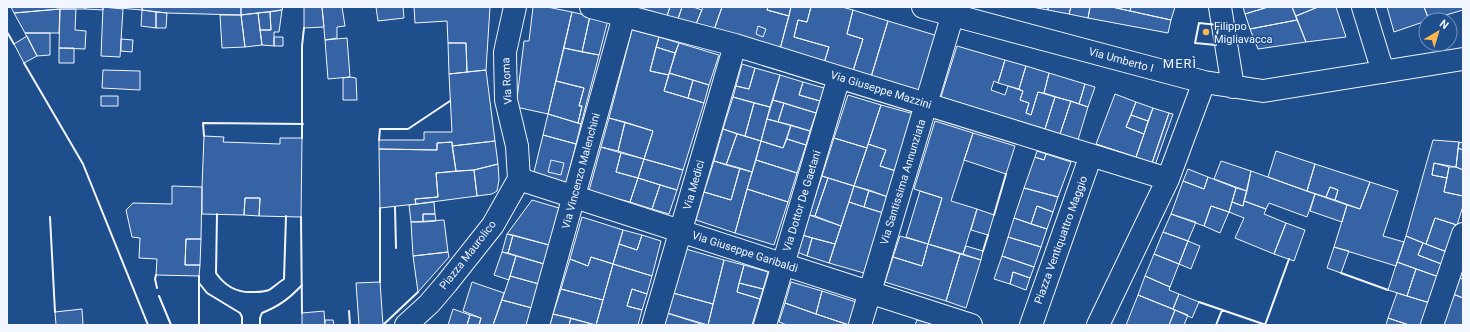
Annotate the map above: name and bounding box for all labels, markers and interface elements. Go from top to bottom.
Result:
north arrow [1418,12,1458,52]
text: N [1437,17,1451,32]
place label: Filippo Migliavacca [1214,20,1272,46]
marker: Filippo Migliavacca [1201,27,1211,37]
street label: Via Umberto I [1087,45,1155,75]
district label: MERÌ [1163,56,1197,71]
street label: Via Roma [499,57,515,105]
street label: Via Giuseppe Mazzini [829,68,933,112]
street label: Via Vincenzo Malenchini [559,112,603,230]
street label: Via Santissima Annunziata [878,118,928,246]
street label: Via Dottor De Gaetani [780,149,824,253]
street label: Via Medici [681,159,707,211]
street label: Piazza Ventiquattro Maggio [1032,174,1090,306]
street label: Piazza Maurolico [437,218,499,292]
street label: Via Giuseppe Garibaldi [690,229,800,275]

